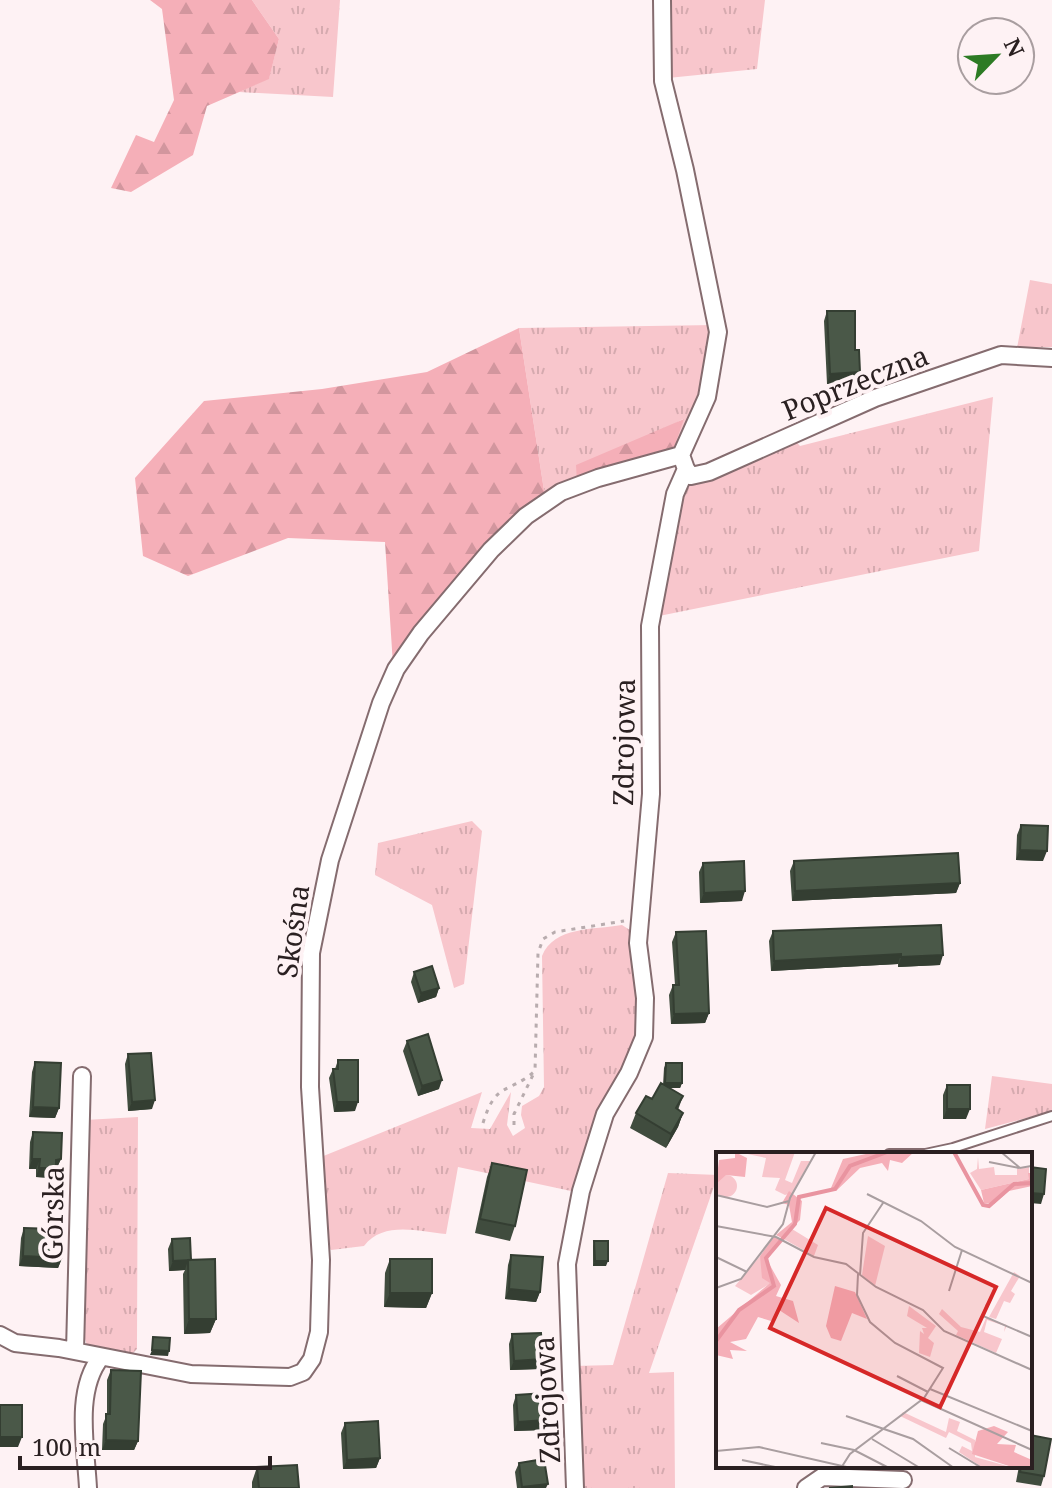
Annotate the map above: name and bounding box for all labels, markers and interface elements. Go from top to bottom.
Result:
north arrow [956,16,1036,96]
text: N [998,33,1032,61]
street label: Poprzeczna [776,335,934,429]
street label: Zdrojowa [603,678,643,806]
street label: Skośna [267,882,317,980]
inset map [716,1152,1032,1468]
street label: Górska [32,1166,72,1260]
street label: Zdrojowa [524,1335,568,1465]
scale bar [20,1420,270,1470]
text: 100 m [32,1430,101,1463]

